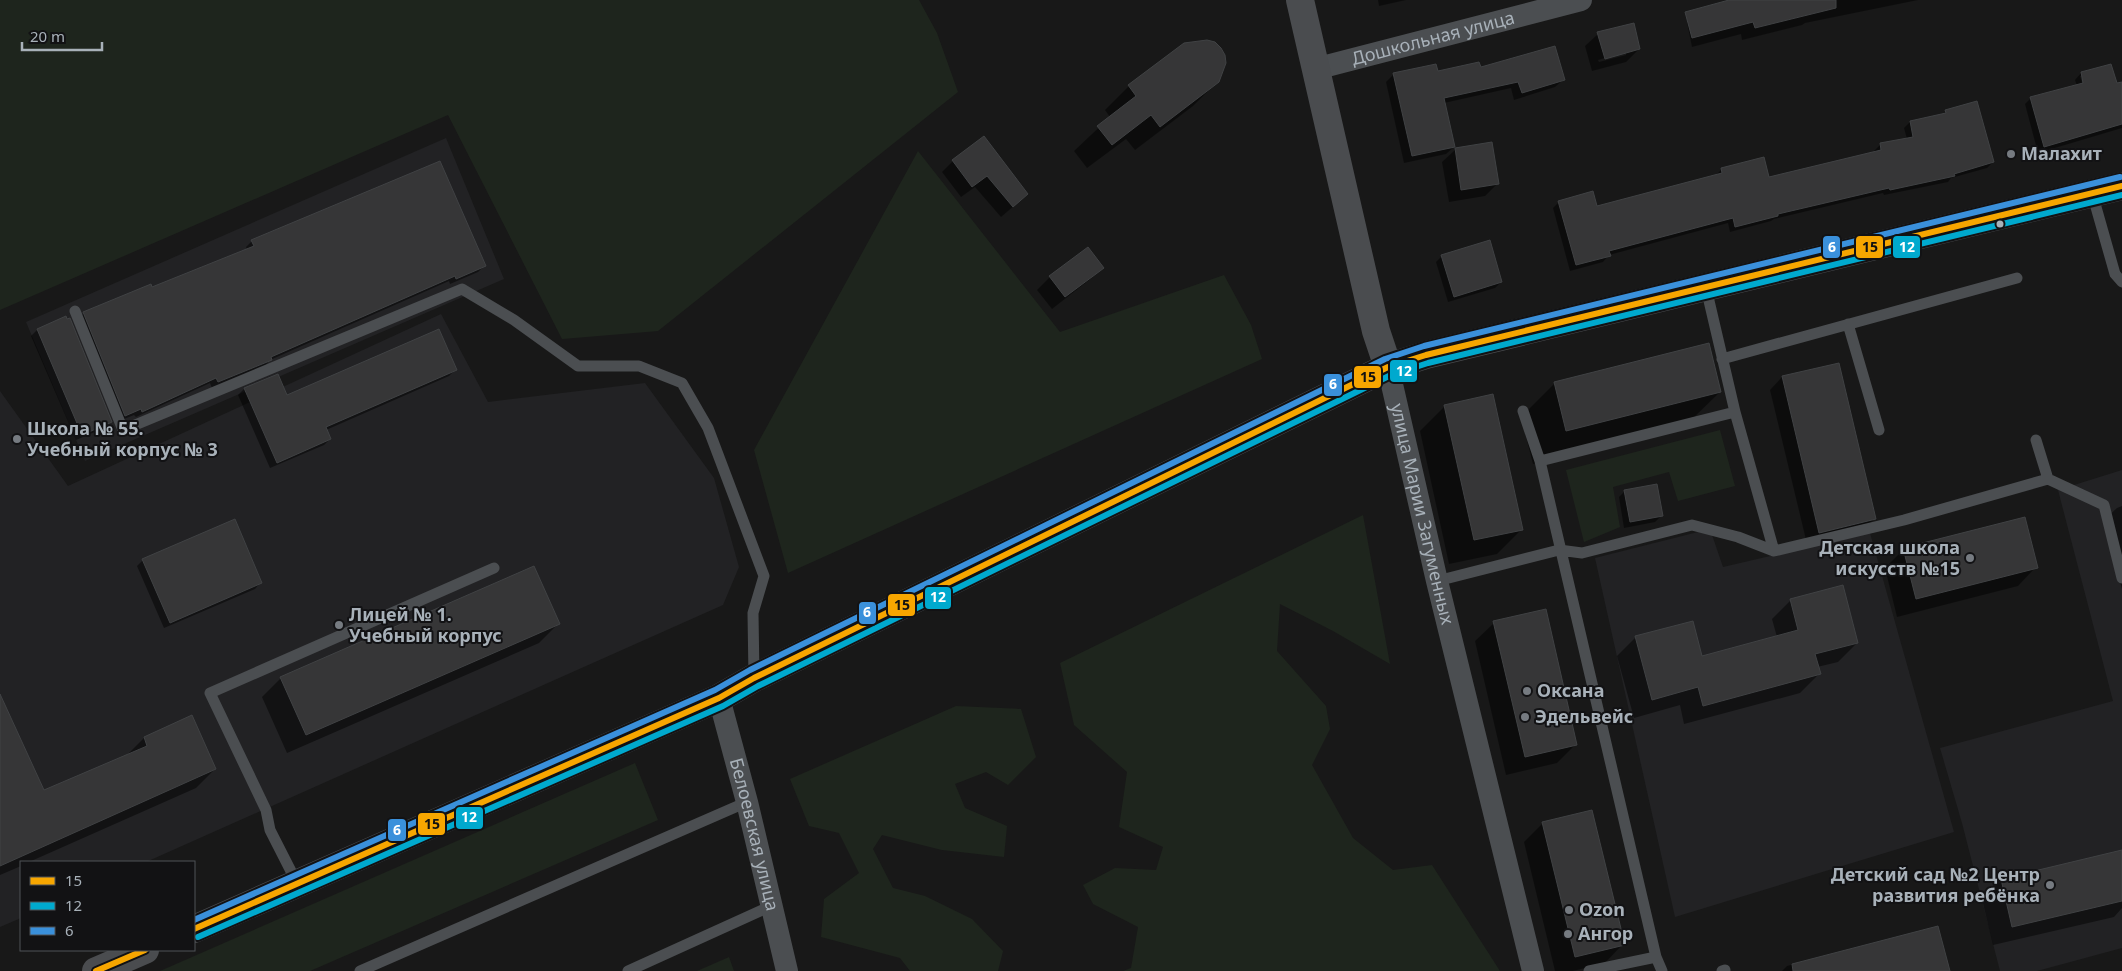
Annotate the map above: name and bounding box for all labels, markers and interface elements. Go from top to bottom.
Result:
street label: Дошкольная улица [1349,5,1517,70]
scale bar [22,20,102,52]
text: 20 m [30,26,65,46]
place label: Малахит [2021,141,2102,165]
marker: Малахит [2005,148,2017,160]
unlabelled marker [1995,219,2005,229]
line badge: 6 [1822,235,1841,259]
line badge: 15 [1855,235,1884,259]
line badge: 12 [1892,235,1921,259]
text: 6 [1828,237,1836,256]
text: 15 [1862,237,1878,256]
text: 12 [1899,237,1915,256]
line badge: 12 [1389,359,1418,383]
text: 12 [1396,361,1412,380]
line badge: 15 [1353,365,1382,389]
text: 15 [1360,367,1376,386]
line badge: 6 [1323,373,1343,397]
text: 6 [1329,374,1337,393]
street label: улица Марии Загуменных [1386,401,1460,628]
place label: Школа № 55. Учебный корпус № 3 [27,416,218,461]
marker: Школа № 55. Учебный корпус № 3 [11,433,23,445]
place label: Детская школа искусств №15 [1819,535,1960,580]
marker: Детская школа искусств №15 [1964,552,1976,564]
line badge: 12 [924,586,952,610]
text: 12 [930,587,946,606]
line badge: 15 [887,593,916,617]
text: 15 [894,595,910,614]
line badge: 6 [858,601,877,625]
place label: Лицей № 1. Учебный корпус [349,602,502,647]
text: 6 [863,602,871,621]
marker: Лицей № 1. Учебный корпус [333,619,345,631]
place label: Оксана [1537,678,1604,702]
marker: Оксана [1521,685,1533,697]
place label: Эдельвейс [1535,704,1633,728]
marker: Эдельвейс [1519,711,1531,723]
street label: Белоевская улица [725,755,785,913]
line badge: 12 [455,806,484,830]
text: 12 [461,807,477,826]
line badge: 15 [417,812,446,836]
text: 15 [424,814,440,833]
line badge: 6 [387,818,407,842]
text: 6 [393,820,401,839]
legend [20,861,195,951]
place label: Детский сад №2 Центр развития ребёнка [1831,862,2040,907]
text: 15 [65,870,82,890]
marker: Детский сад №2 Центр развития ребёнка [2044,879,2056,891]
text: 12 [65,895,82,915]
place label: Ozon [1579,897,1625,921]
marker: Ozon [1563,904,1575,916]
text: 6 [65,920,74,940]
place label: Ангор [1578,921,1633,945]
marker: Ангор [1562,928,1574,940]

